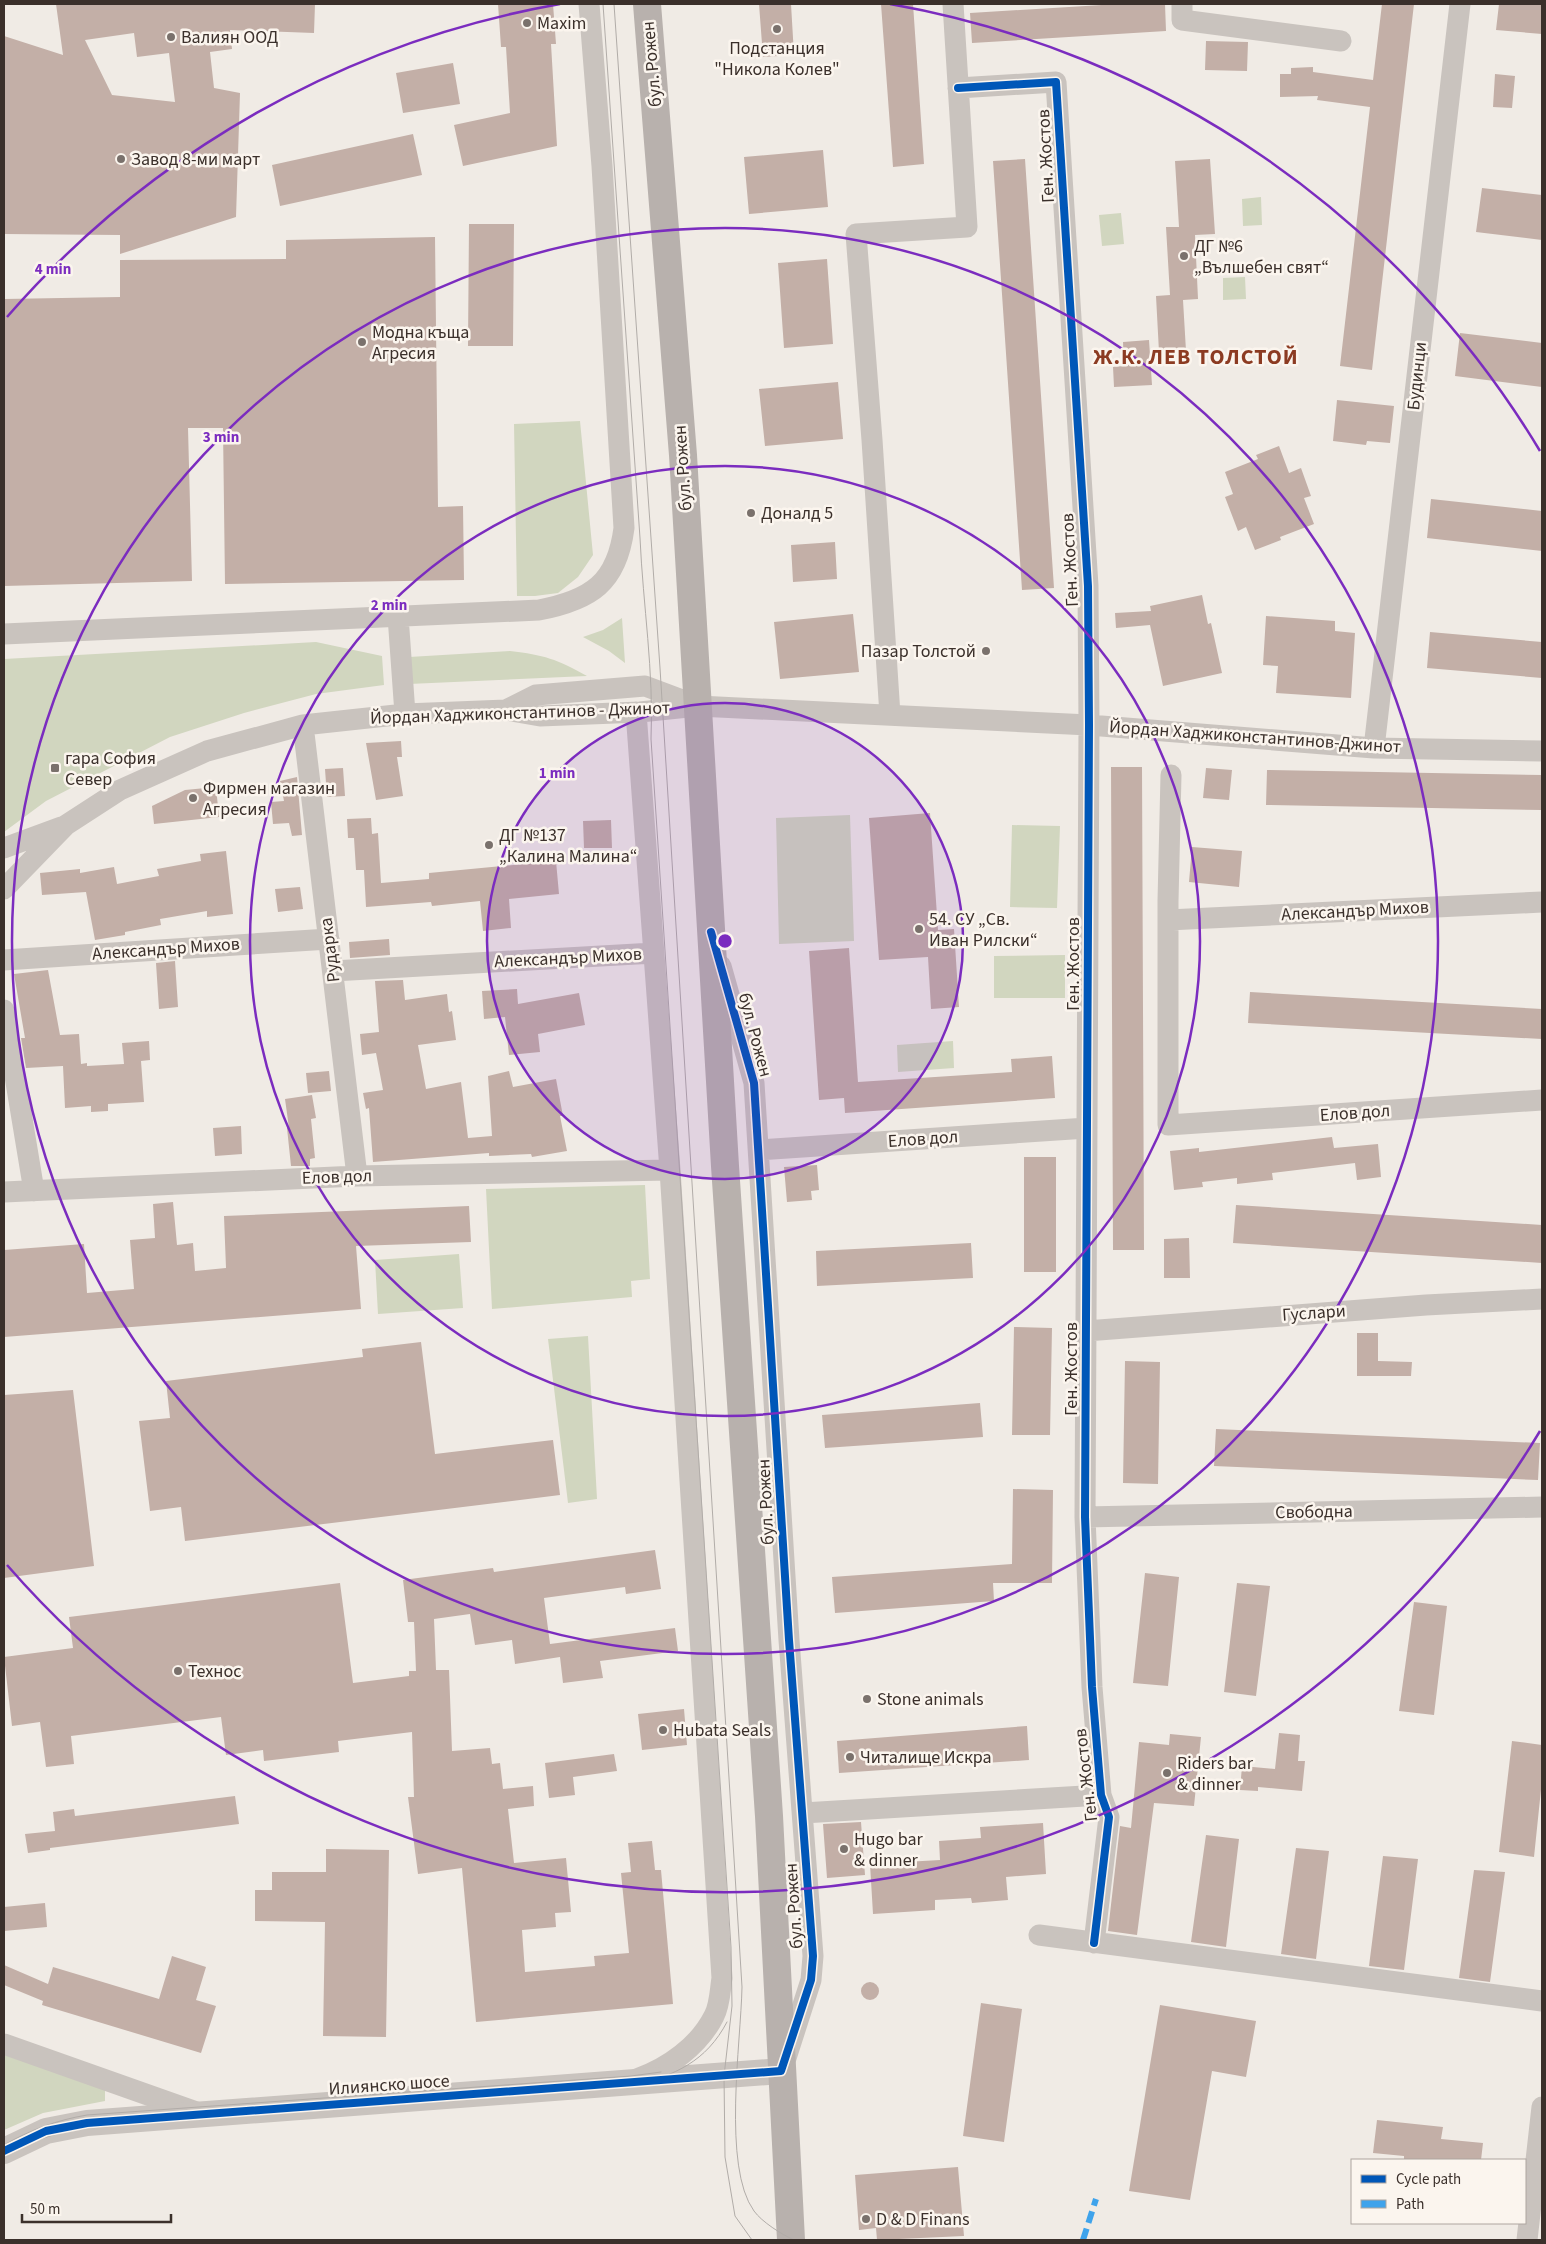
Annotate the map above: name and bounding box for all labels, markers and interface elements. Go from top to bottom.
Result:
place label: Maxim [537,11,587,36]
marker: Maxim [521,17,533,29]
street label: бул. Рожен [636,20,668,108]
marker: Подстанция "Никола Колев" [771,23,783,35]
place label: Валиян ООД [181,25,279,50]
marker: Валиян ООД [165,31,177,43]
place label: Подстанция "Никола Колев" [714,36,840,82]
street label: Ген. Жостов [1031,109,1061,203]
place label: Завод 8-ми март [131,147,260,172]
marker: Завод 8-ми март [115,153,127,165]
place label: ДГ №6 „Вълшебен свят“ [1194,234,1329,280]
marker: ДГ №6 „Вълшебен свят“ [1178,250,1190,262]
text: 4 min [35,259,71,280]
place label: Модна къща Агресия [372,320,469,366]
marker: Модна къща Агресия [356,336,368,348]
district label: Ж.К. ЛЕВ ТОЛСТОЙ [1093,341,1299,373]
street label: Будинци [1401,341,1433,411]
street label: бул. Рожен [668,424,698,512]
text: 3 min [203,427,239,448]
place label: Доналд 5 [761,501,833,526]
marker: Доналд 5 [745,507,757,519]
street label: Ген. Жостов [1055,513,1085,607]
text: 2 min [371,595,407,616]
place label: Пазар Толстой [861,639,976,664]
marker: Пазар Толстой [980,645,992,657]
street label: Йордан Хаджиконстантинов - Джинот [370,695,670,731]
street label: Йордан Хаджиконстантинов-Джинот [1108,714,1402,760]
place label: гара София Север [65,746,156,792]
marker: гара София Север [49,762,61,774]
text: 1 min [539,763,575,784]
place label: Фирмен магазин Агресия [203,776,335,822]
marker: Фирмен магазин Агресия [187,792,199,804]
place label: ДГ №137 „Калина Малина“ [499,823,637,869]
marker: ДГ №137 „Калина Малина“ [483,839,495,851]
street label: Александър Михов [1280,895,1430,927]
place label: 54. СУ „Св. Иван Рилски“ [929,907,1038,953]
street label: Рударка [314,916,346,984]
street label: Ген. Жостов [1061,917,1086,1011]
marker: 54. СУ „Св. Иван Рилски“ [913,923,925,935]
street label: Александър Михов [91,931,241,967]
centre of rings [716,932,734,950]
street label: Александър Михов [493,942,643,974]
street label: бул. Рожен [732,990,778,1080]
street label: Елов дол [1319,1098,1391,1128]
street label: Елов дол [887,1124,959,1154]
street label: Елов дол [301,1163,373,1191]
street label: Гуслари [1281,1298,1347,1328]
street label: Ген. Жостов [1059,1322,1084,1416]
street label: бул. Рожен [751,1458,781,1546]
street label: Свободна [1275,1499,1353,1525]
place label: Технос [188,1659,241,1684]
marker: Технос [172,1665,184,1677]
place label: Stone animals [877,1687,984,1712]
marker: Stone animals [861,1693,873,1705]
place label: Hubata Seals [673,1718,771,1743]
marker: Hubata Seals [657,1724,669,1736]
street label: Ген. Жостов [1068,1727,1104,1823]
place label: Читалище Искра [860,1745,992,1770]
marker: Читалище Искра [844,1751,856,1763]
place label: Riders bar & dinner [1177,1751,1254,1797]
marker: Riders bar & dinner [1161,1767,1173,1779]
place label: Hugo bar & dinner [854,1827,923,1873]
marker: Hugo bar & dinner [838,1843,850,1855]
street label: бул. Рожен [779,1862,809,1950]
street label: Илиянско шосе [328,2068,450,2102]
legend [1351,2159,1526,2224]
text: Cycle path [1396,2169,1461,2190]
scale bar [22,2192,171,2224]
text: Path [1396,2194,1424,2215]
text: 50 m [30,2199,60,2220]
place label: D & D Finans [876,2207,970,2232]
marker: D & D Finans [860,2213,872,2225]

